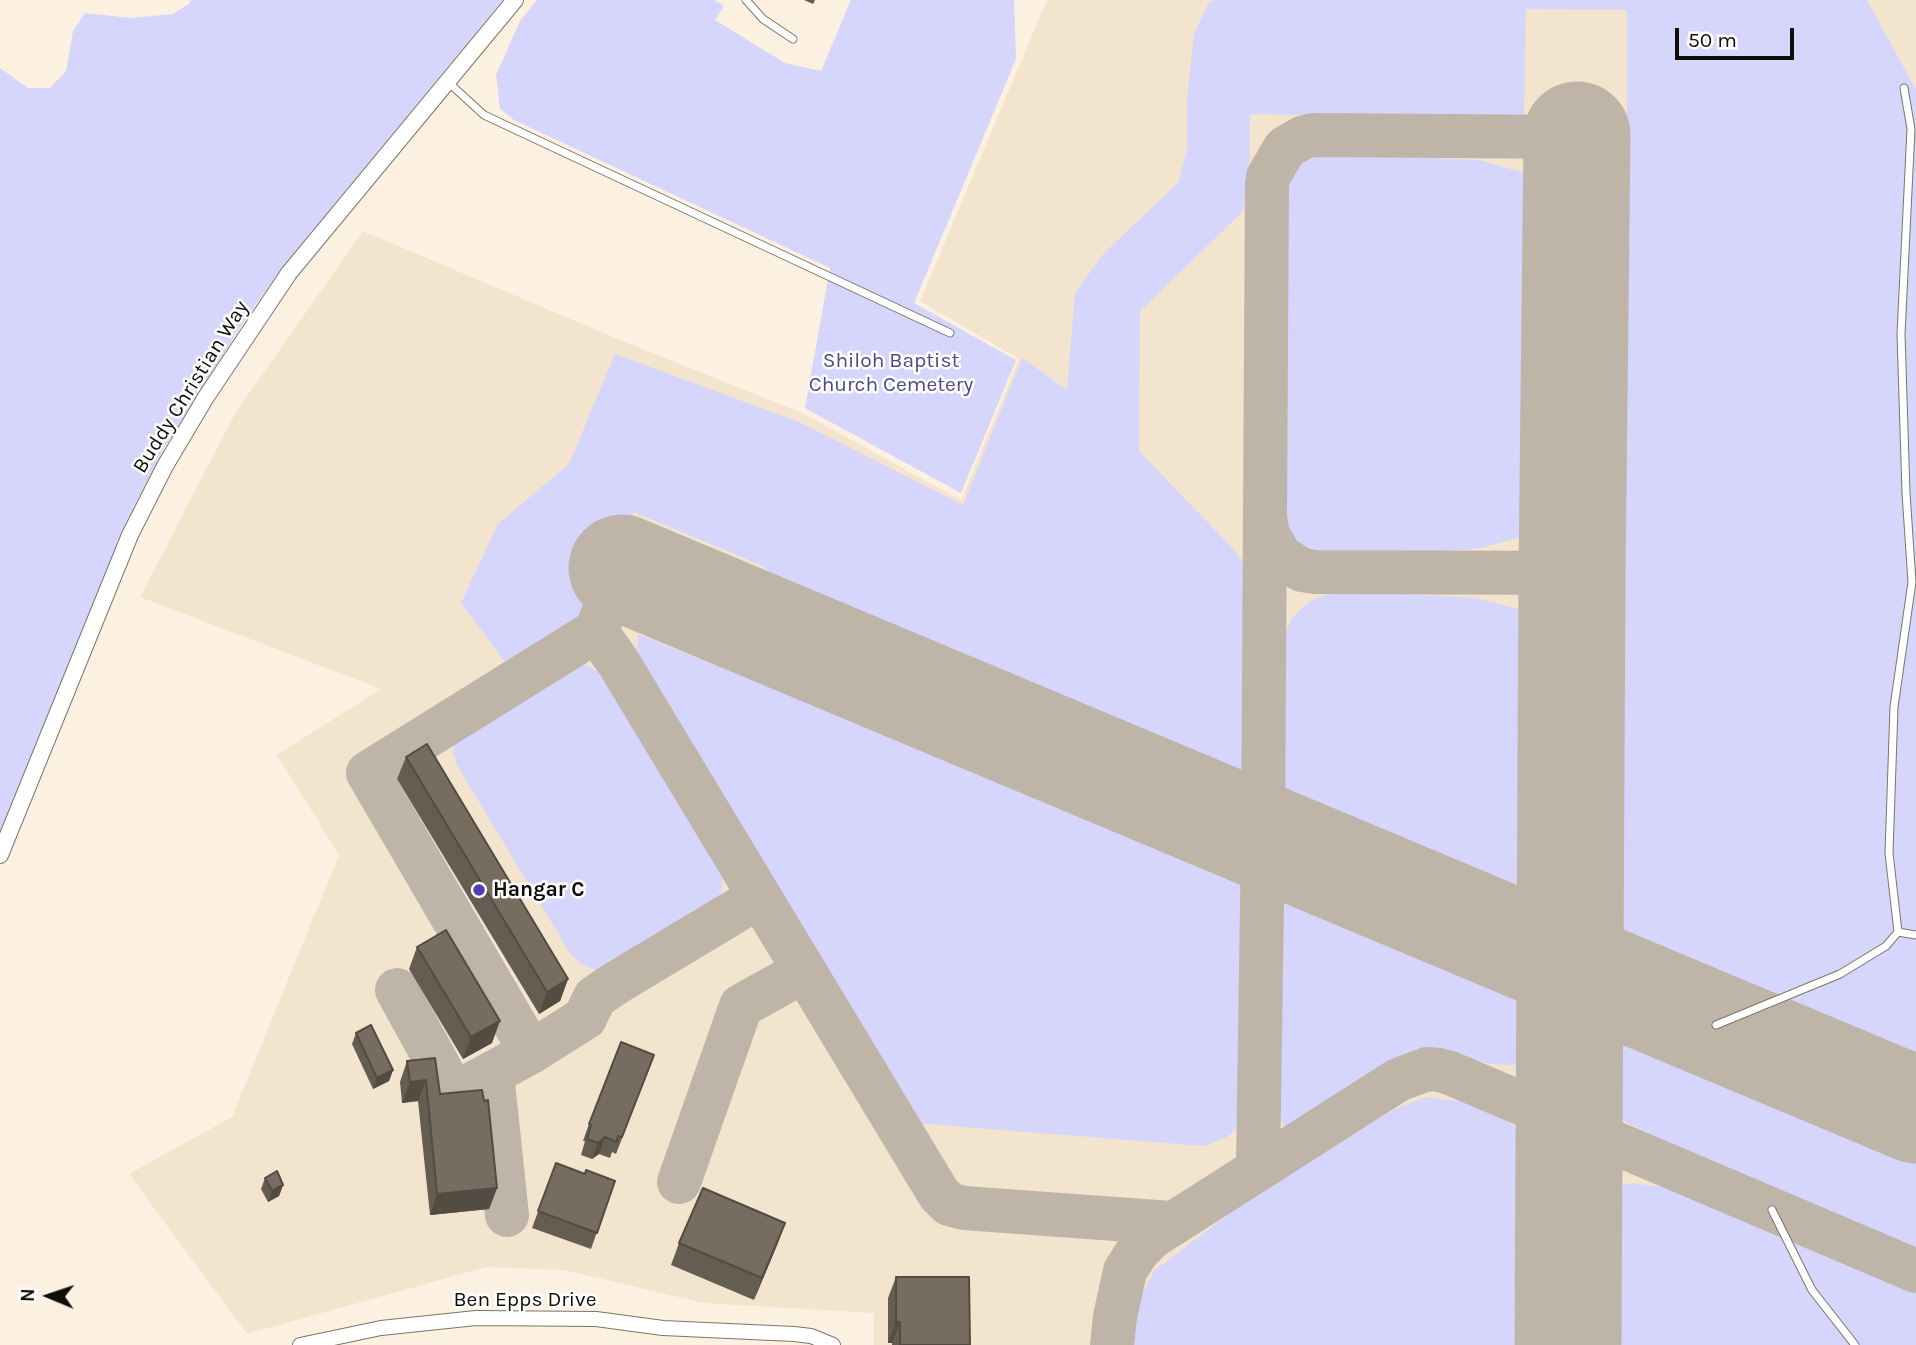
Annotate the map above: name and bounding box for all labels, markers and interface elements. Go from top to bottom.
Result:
scale bar [1678,14,1797,58]
text: 50 m [1688,28,1737,52]
street label: Buddy Christian Way [128,296,254,478]
park label: Shiloh Baptist Church Cemetery [809,348,973,398]
place label: Hangar C [493,877,585,903]
marker: Hangar C [471,882,487,898]
north arrow [14,1261,84,1331]
street label: Ben Epps Drive [454,1287,596,1313]
text: N [17,1288,39,1302]

